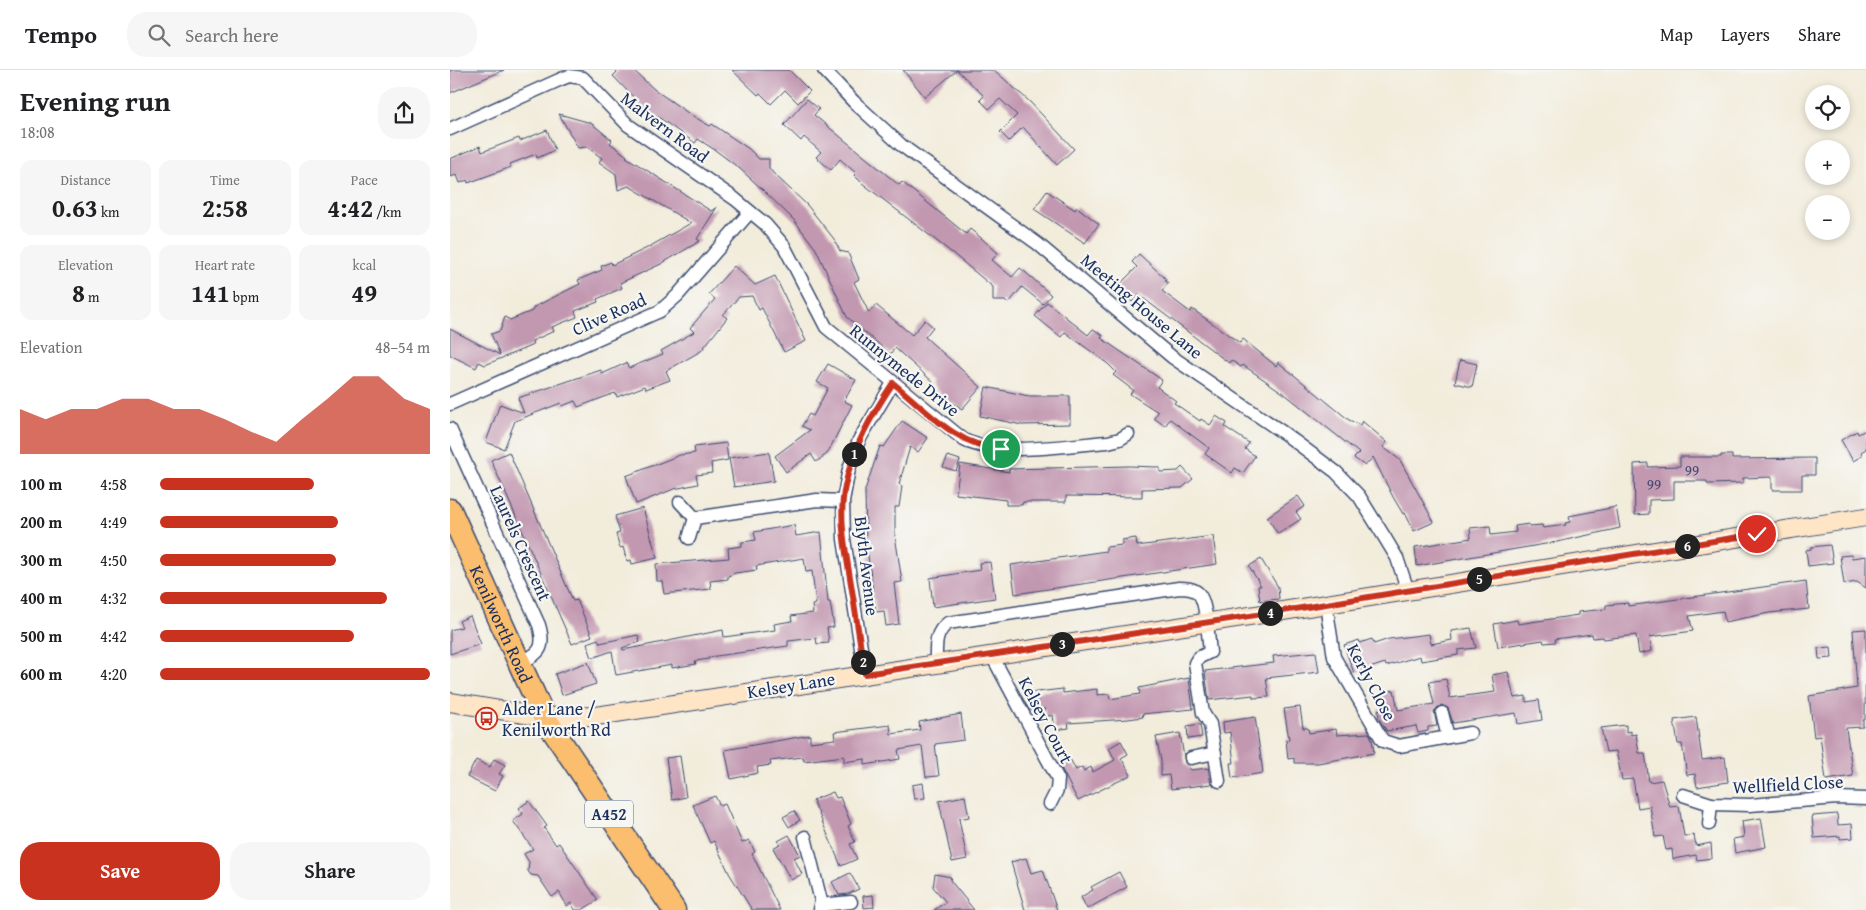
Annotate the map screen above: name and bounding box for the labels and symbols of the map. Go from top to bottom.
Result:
street label: Malvern Road [615,85,715,169]
street label: Meeting House Lane [1075,247,1209,365]
street label: Clive Road [568,286,651,342]
street label: Runnymede Drive [844,317,966,423]
pin [980,428,1022,470]
pin: 1 [842,442,866,466]
house number: 99 [1685,459,1699,480]
house number: 99 [1647,473,1661,494]
street label: Laurels Crescent [483,481,559,606]
pin [1736,513,1778,555]
street label: Blyth Avenue [848,515,886,617]
pin: 6 [1674,534,1700,558]
street label: Kenilworth Road [463,561,540,687]
pin: 5 [1466,566,1492,592]
pin: 4 [1258,600,1282,626]
pin: 3 [1050,632,1074,656]
street label: Kerly Close [1340,639,1404,725]
pin: 2 [850,650,876,674]
street label: Kelsey Lane [745,665,837,705]
street label: Kelsey Court [1012,672,1081,769]
place label: Alder Lane / Kenilworth Rd [502,695,611,743]
bus stop icon: Alder Lane / Kenilworth Rd [474,706,498,730]
street label: Wellfield Close [1732,768,1844,800]
road number: A452 [585,801,633,828]

